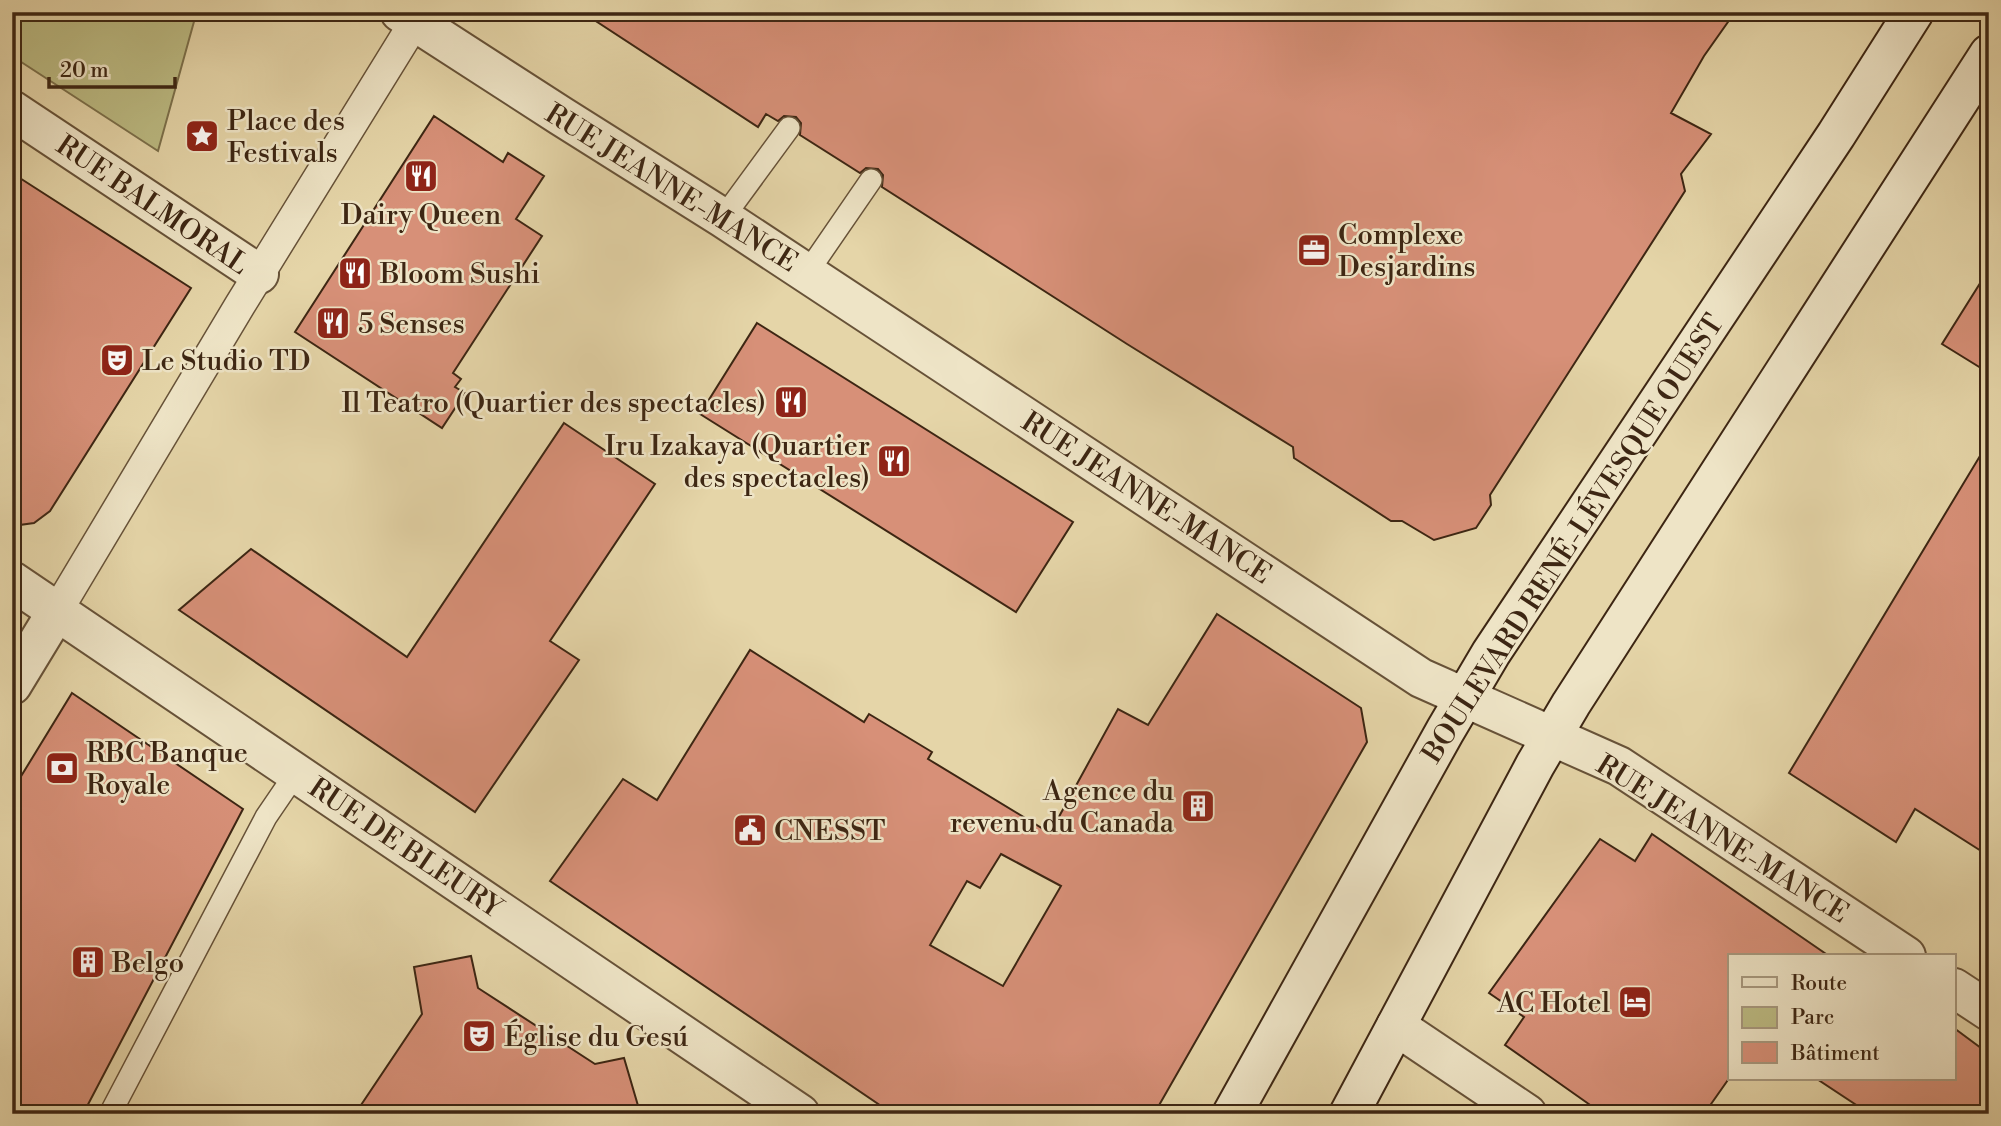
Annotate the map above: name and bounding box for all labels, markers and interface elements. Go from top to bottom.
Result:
scale bar [49,46,175,90]
text: 20 m [60,58,109,84]
street label: RUE JEANNE-MANCE [539,96,804,280]
place label: Place des Festivals [227,104,345,171]
place icon: Place des Festivals [183,117,221,155]
street label: RUE BALMORAL [49,128,255,283]
restaurant icon: Dairy Queen [402,157,440,195]
place label: Dairy Queen [341,198,502,233]
place label: Complexe Desjardins [1338,218,1476,285]
office icon: Complexe Desjardins [1295,231,1333,269]
restaurant icon: Bloom Sushi [336,254,374,292]
place label: Bloom Sushi [379,257,540,292]
restaurant icon: 5 Senses [314,304,352,342]
place label: 5 Senses [358,307,465,342]
street label: BOULEVARD RENÉ-LÉVESQUE OUEST [1413,307,1732,771]
theatre icon: Le Studio TD [98,341,136,379]
place label: Le Studio TD [142,344,311,379]
restaurant icon: Il Teatro (Quartier des spectacles) [772,383,810,421]
place label: Il Teatro (Quartier des spectacles) [341,386,766,421]
street label: RUE JEANNE-MANCE [1015,404,1278,592]
place label: Iru Izakaya (Quartier des spectacles) [605,429,870,496]
restaurant icon: Iru Izakaya (Quartier des spectacles) [875,442,913,480]
place label: RBC Banque Royale [86,736,248,803]
street label: RUE JEANNE-MANCE [1590,747,1855,931]
bank icon: RBC Banque Royale [43,749,81,787]
street label: RUE DE BLEURY [302,771,510,927]
place label: Agence du revenu du Canada [950,774,1175,841]
building icon: Agence du revenu du Canada [1179,787,1217,825]
public building icon: CNESST [731,811,769,849]
place label: CNESST [774,814,885,849]
building icon: Belgo [69,943,107,981]
place label: Belgo [111,946,184,981]
legend [1728,954,1955,1080]
text: Route [1791,971,1847,997]
hotel icon: AC Hotel [1616,983,1654,1021]
place label: AC Hotel [1496,986,1610,1021]
text: Parc [1791,1005,1834,1031]
theatre icon: Église du Gesú [460,1017,498,1055]
place label: Église du Gesú [504,1018,688,1055]
text: Bâtiment [1790,1041,1880,1067]

